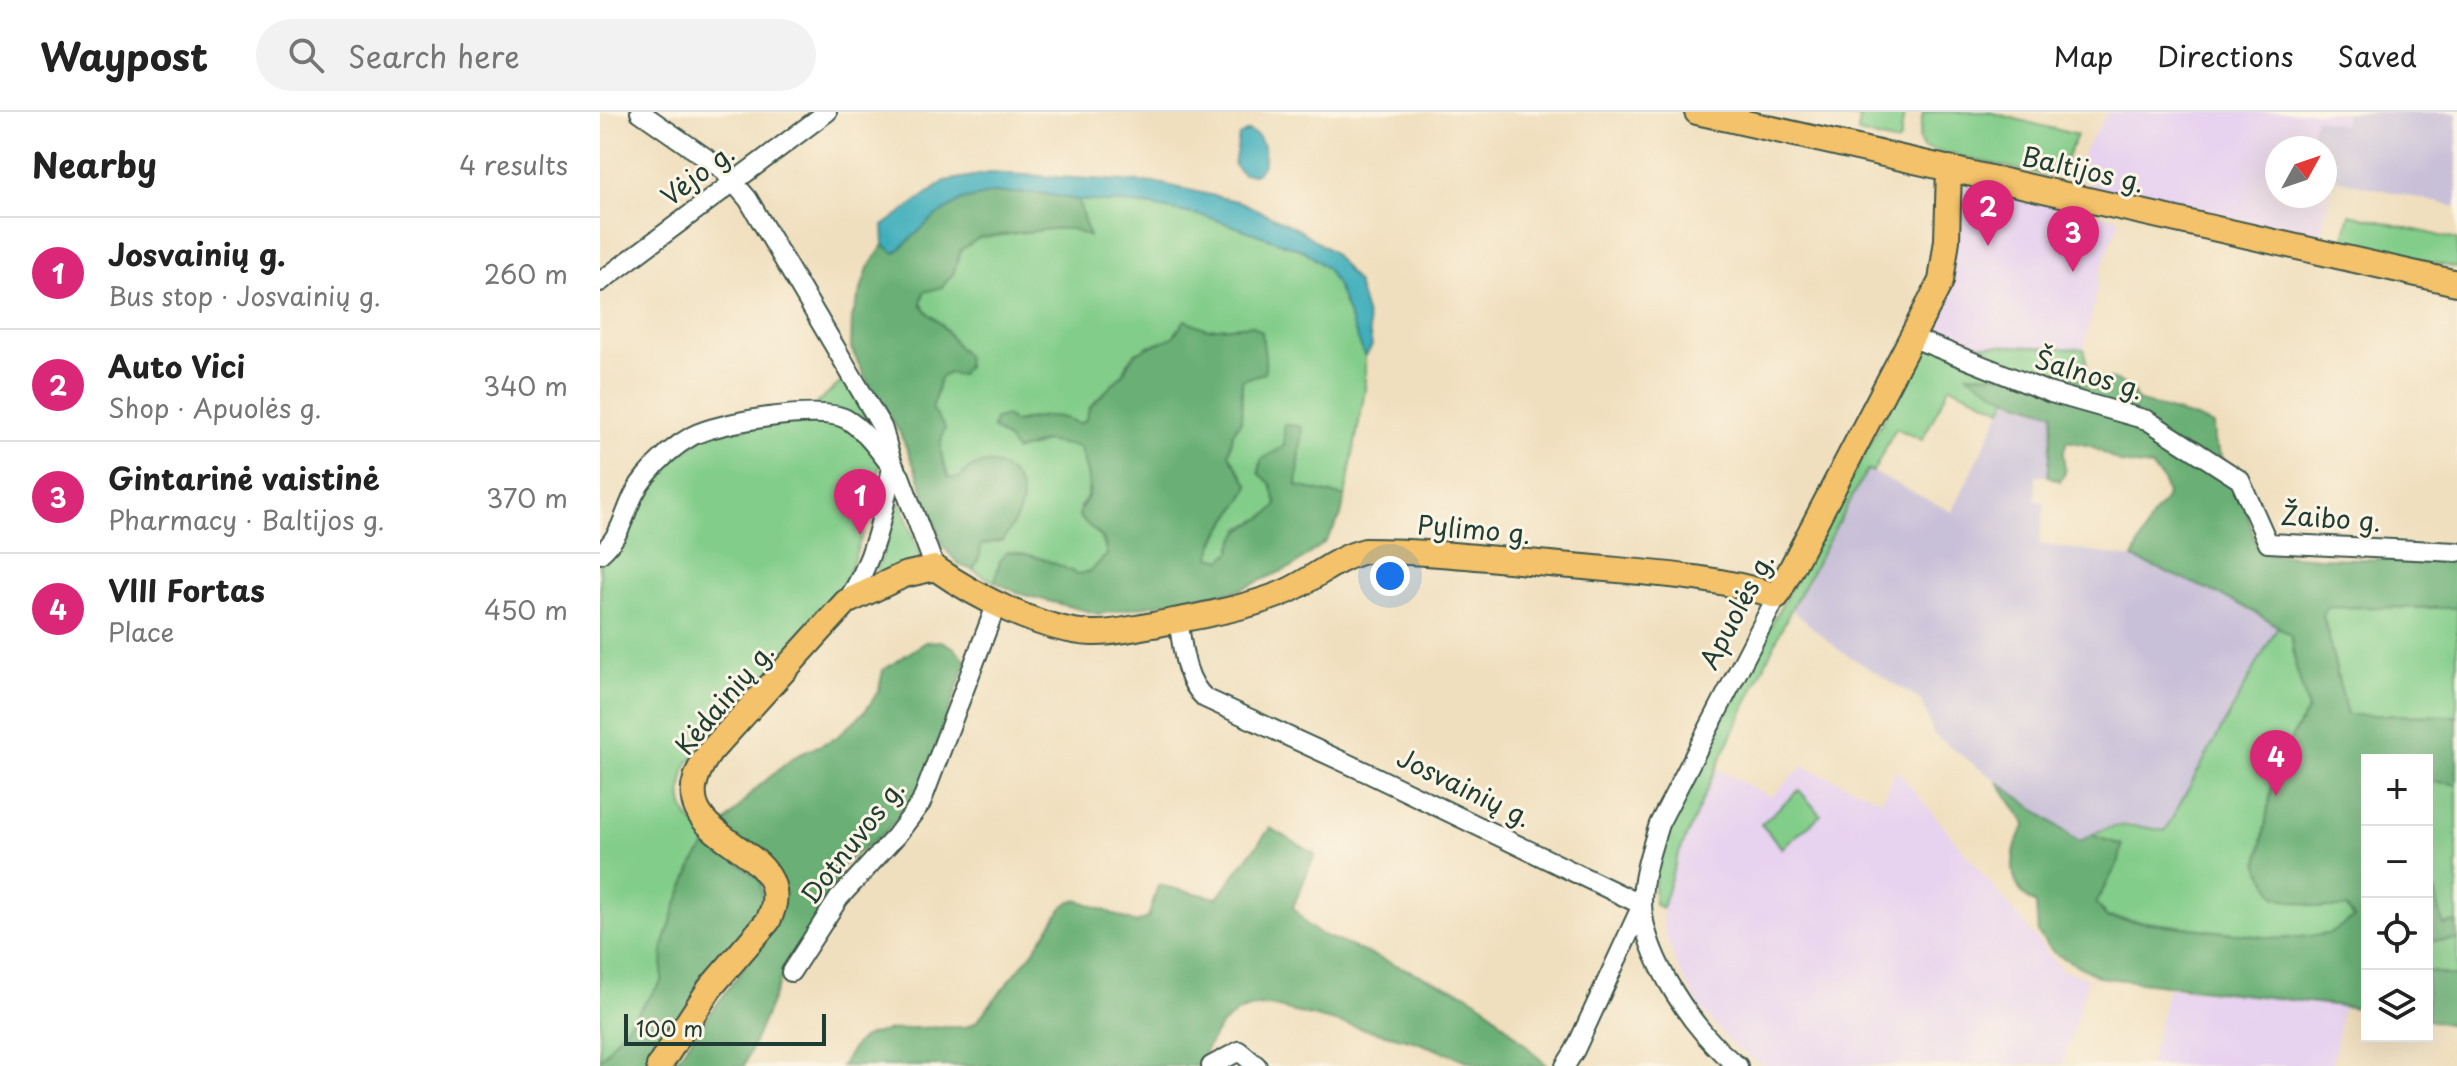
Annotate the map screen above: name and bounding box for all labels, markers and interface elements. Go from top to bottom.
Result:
search box [256,19,816,91]
text: Waypost [40,27,208,84]
icon: search [284,33,328,77]
text: Search here [348,33,520,78]
text: Map [2054,34,2113,77]
text: Directions [2157,34,2294,77]
text: Saved [2338,34,2417,77]
street label: Vėjo g. [652,133,742,214]
street label: Baltijos g. [2018,136,2148,202]
north arrow [2265,136,2337,208]
text: Nearby [32,138,157,190]
text: 4 results [459,145,568,184]
pin: 2 [1962,180,2014,246]
pin: 3 [2047,206,2099,272]
text: Josvainių g. [108,231,286,276]
text: 1 [52,254,64,293]
text: 260 m [484,254,568,293]
text: Bus stop · Josvainių g. [108,276,381,315]
street label: Šalnos g. [2030,339,2149,409]
text: Auto Vici [108,343,245,388]
text: 2 [49,366,67,405]
text: 340 m [483,366,568,405]
text: Shop · Apuolės g. [108,388,322,427]
text: Gintarinė vaistinė [108,455,380,500]
pin: 1 [834,469,886,535]
text: 3 [49,478,67,517]
text: 370 m [486,478,568,517]
street label: Žaibo g. [2280,495,2382,540]
text: Pharmacy · Baltijos g. [108,500,385,539]
street label: Pylimo g. [1416,504,1532,553]
street label: Apuolės g. [1689,545,1783,676]
your location [1370,556,1410,596]
text: VIII Fortas [108,567,265,612]
text: 4 [49,590,67,629]
text: 450 m [484,590,568,629]
text: Place [108,612,174,651]
street label: Kėdainių g. [665,633,783,763]
pin: 4 [2250,730,2302,796]
street label: Josvainių g. [1391,737,1539,836]
map controls [2361,754,2433,1042]
button: + [2361,754,2433,826]
street label: Dotnuvos g. [791,770,913,912]
button: − [2361,826,2433,898]
button: locate [2361,898,2433,970]
button: layers [2361,970,2433,1042]
scale bar [624,1010,826,1046]
text: 100 m [636,1011,703,1044]

